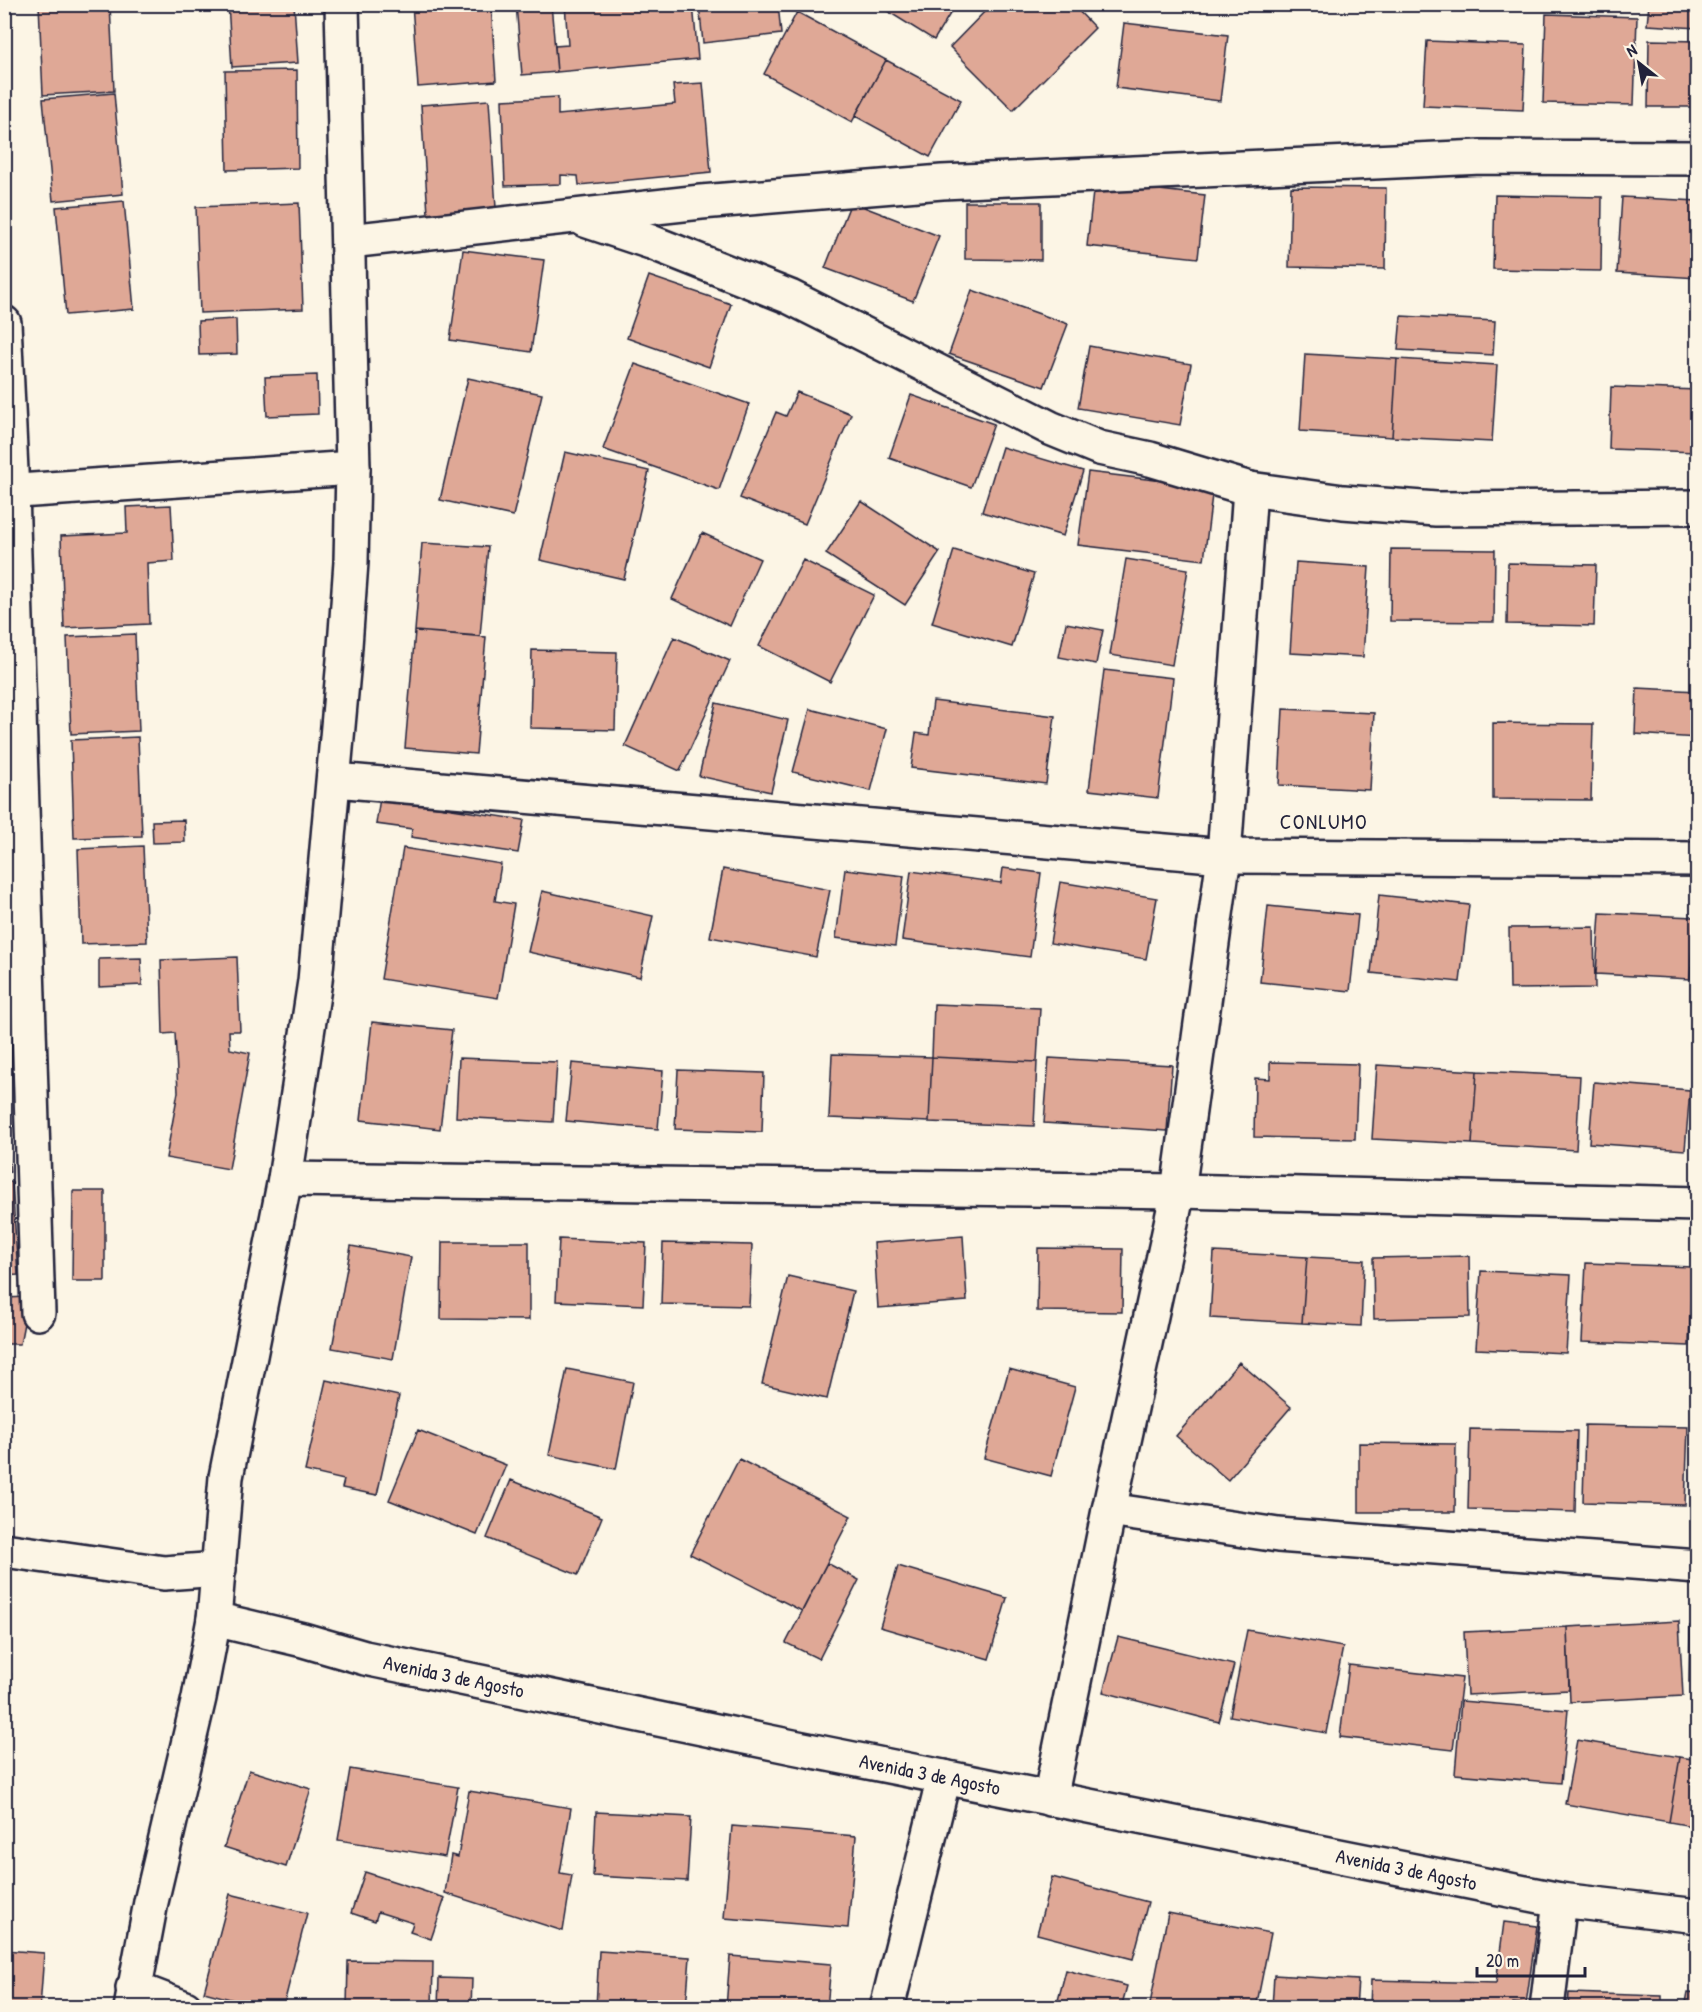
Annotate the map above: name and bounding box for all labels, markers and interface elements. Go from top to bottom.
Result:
north arrow [1609,33,1669,93]
text: N [1622,38,1641,62]
district label: CONLUMO [1280,807,1368,836]
street label: Avenida 3 de Agosto [381,1648,527,1704]
street label: Avenida 3 de Agosto [857,1747,1003,1801]
street label: Avenida 3 de Agosto [1334,1842,1479,1896]
scale bar [1477,1940,1585,1978]
text: 20 m [1486,1948,1519,1973]

